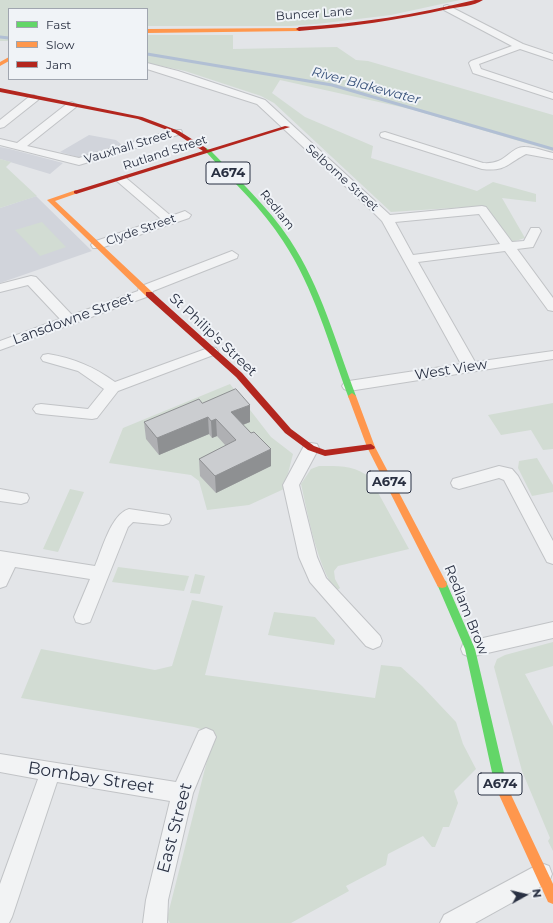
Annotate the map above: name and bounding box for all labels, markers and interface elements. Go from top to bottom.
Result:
street label: Buncer Lane [275,4,353,24]
legend [8,8,148,80]
text: Fast [46,17,71,32]
text: Slow [46,37,75,52]
text: Jam [46,57,72,72]
water label: River Blakewater [310,64,422,108]
street label: Vauxhall Street [83,127,173,167]
street label: Rutland Street [121,133,209,173]
street label: Selborne Street [303,142,381,214]
road number: A674 [206,162,250,184]
street label: Redlam [257,187,297,233]
street label: Clyde Street [104,211,178,249]
street label: Lansdowne Street [10,289,136,349]
street label: St Philip's Street [166,290,260,380]
street label: West View [413,356,489,384]
road number: A674 [367,471,411,493]
street label: Redlam Brow [440,563,492,657]
street label: Bombay Street [26,758,156,798]
road number: A674 [478,773,522,795]
street label: East Street [153,781,197,875]
north arrow [505,875,545,915]
text: N [529,888,544,899]

